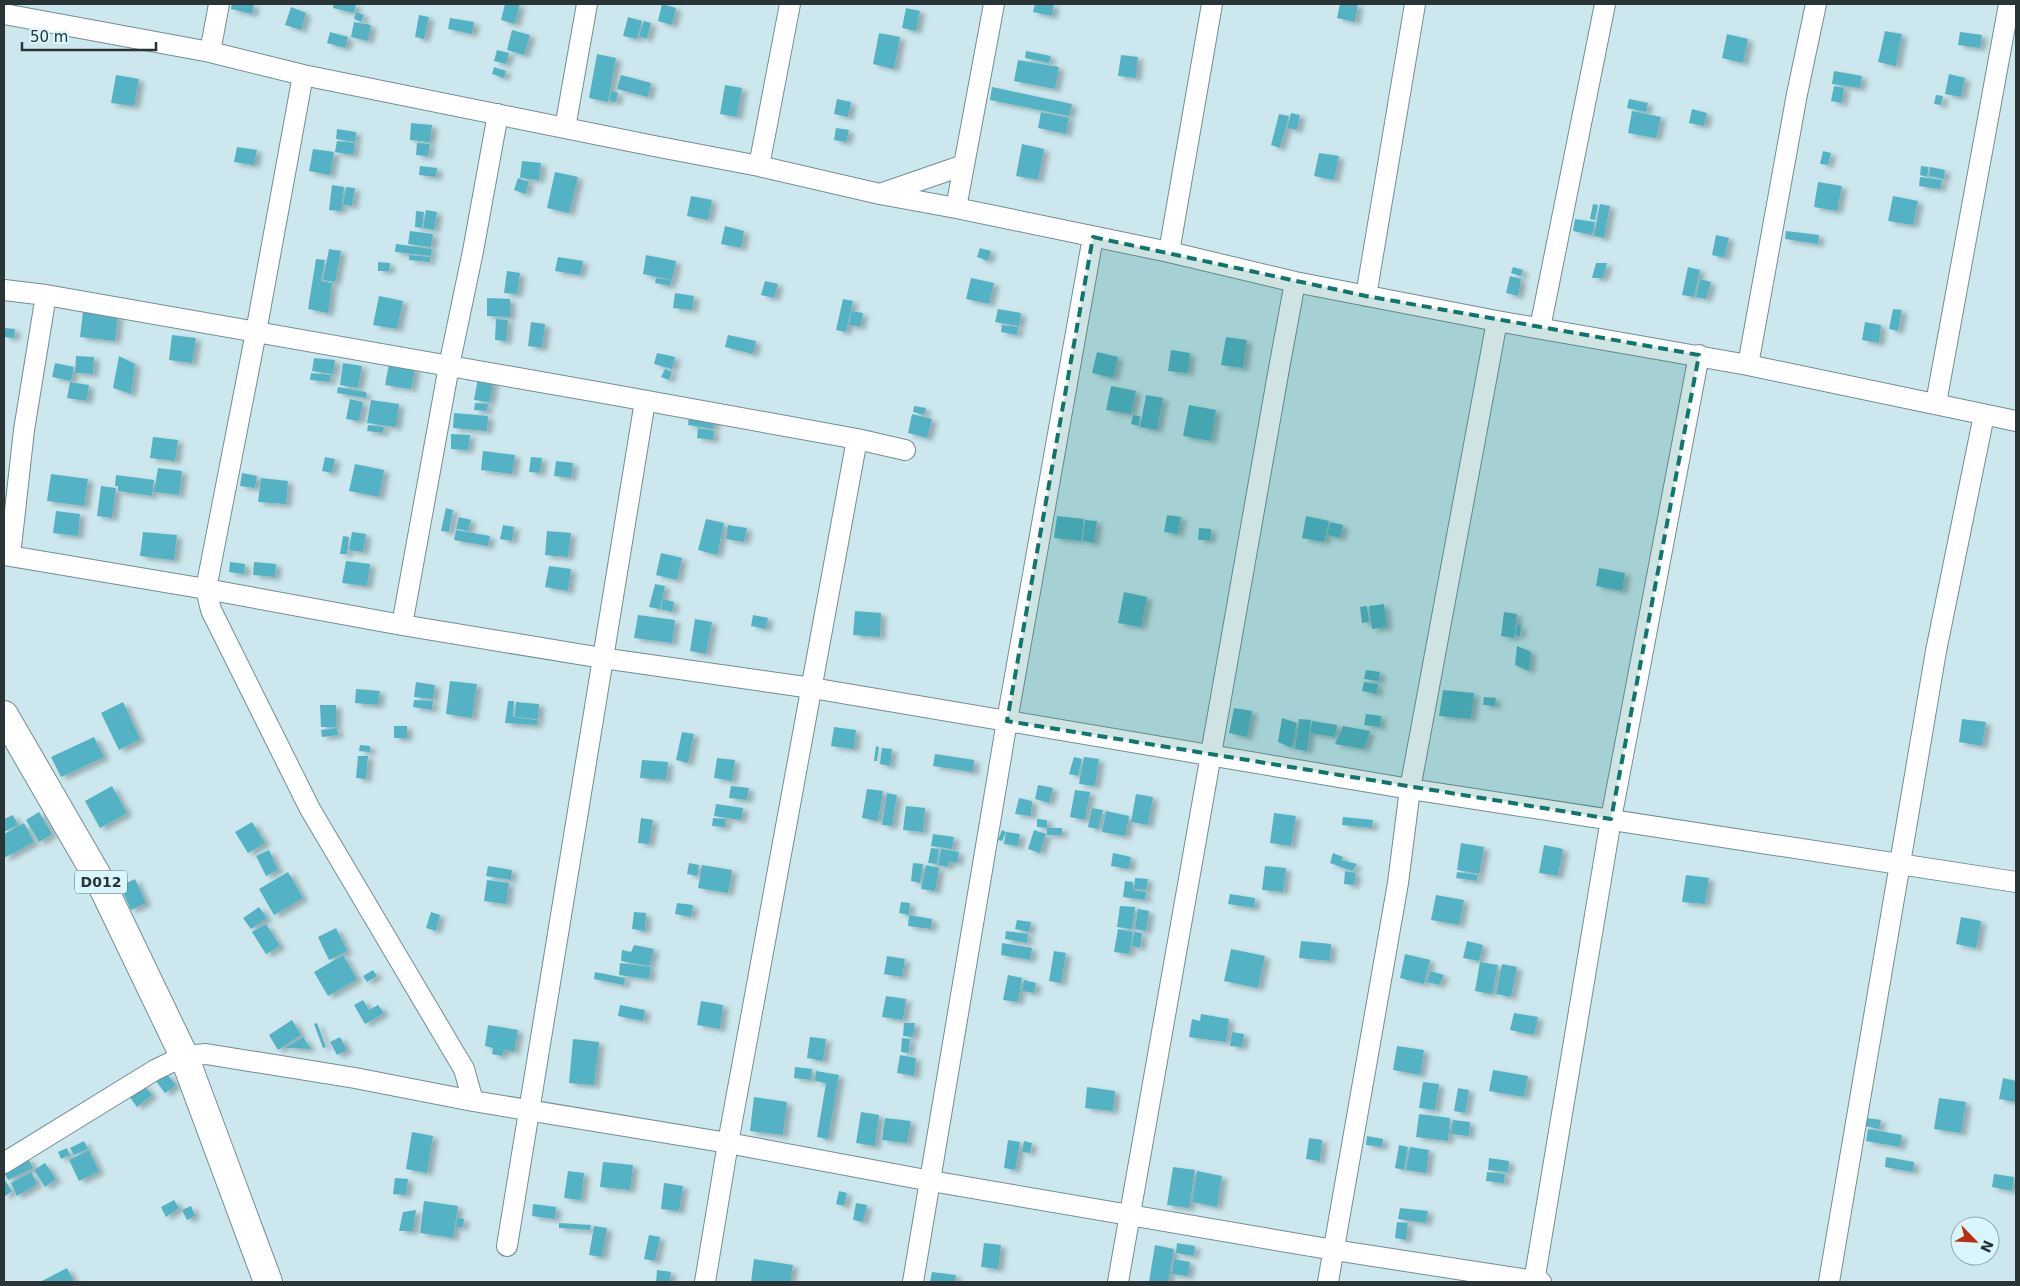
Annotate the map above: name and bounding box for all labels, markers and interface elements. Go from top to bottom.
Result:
scale bar [22,20,156,52]
text: 50 m [30,28,68,46]
road number: D012 [75,870,127,894]
north arrow [1950,1216,2000,1266]
text: N [1977,1238,1997,1255]

